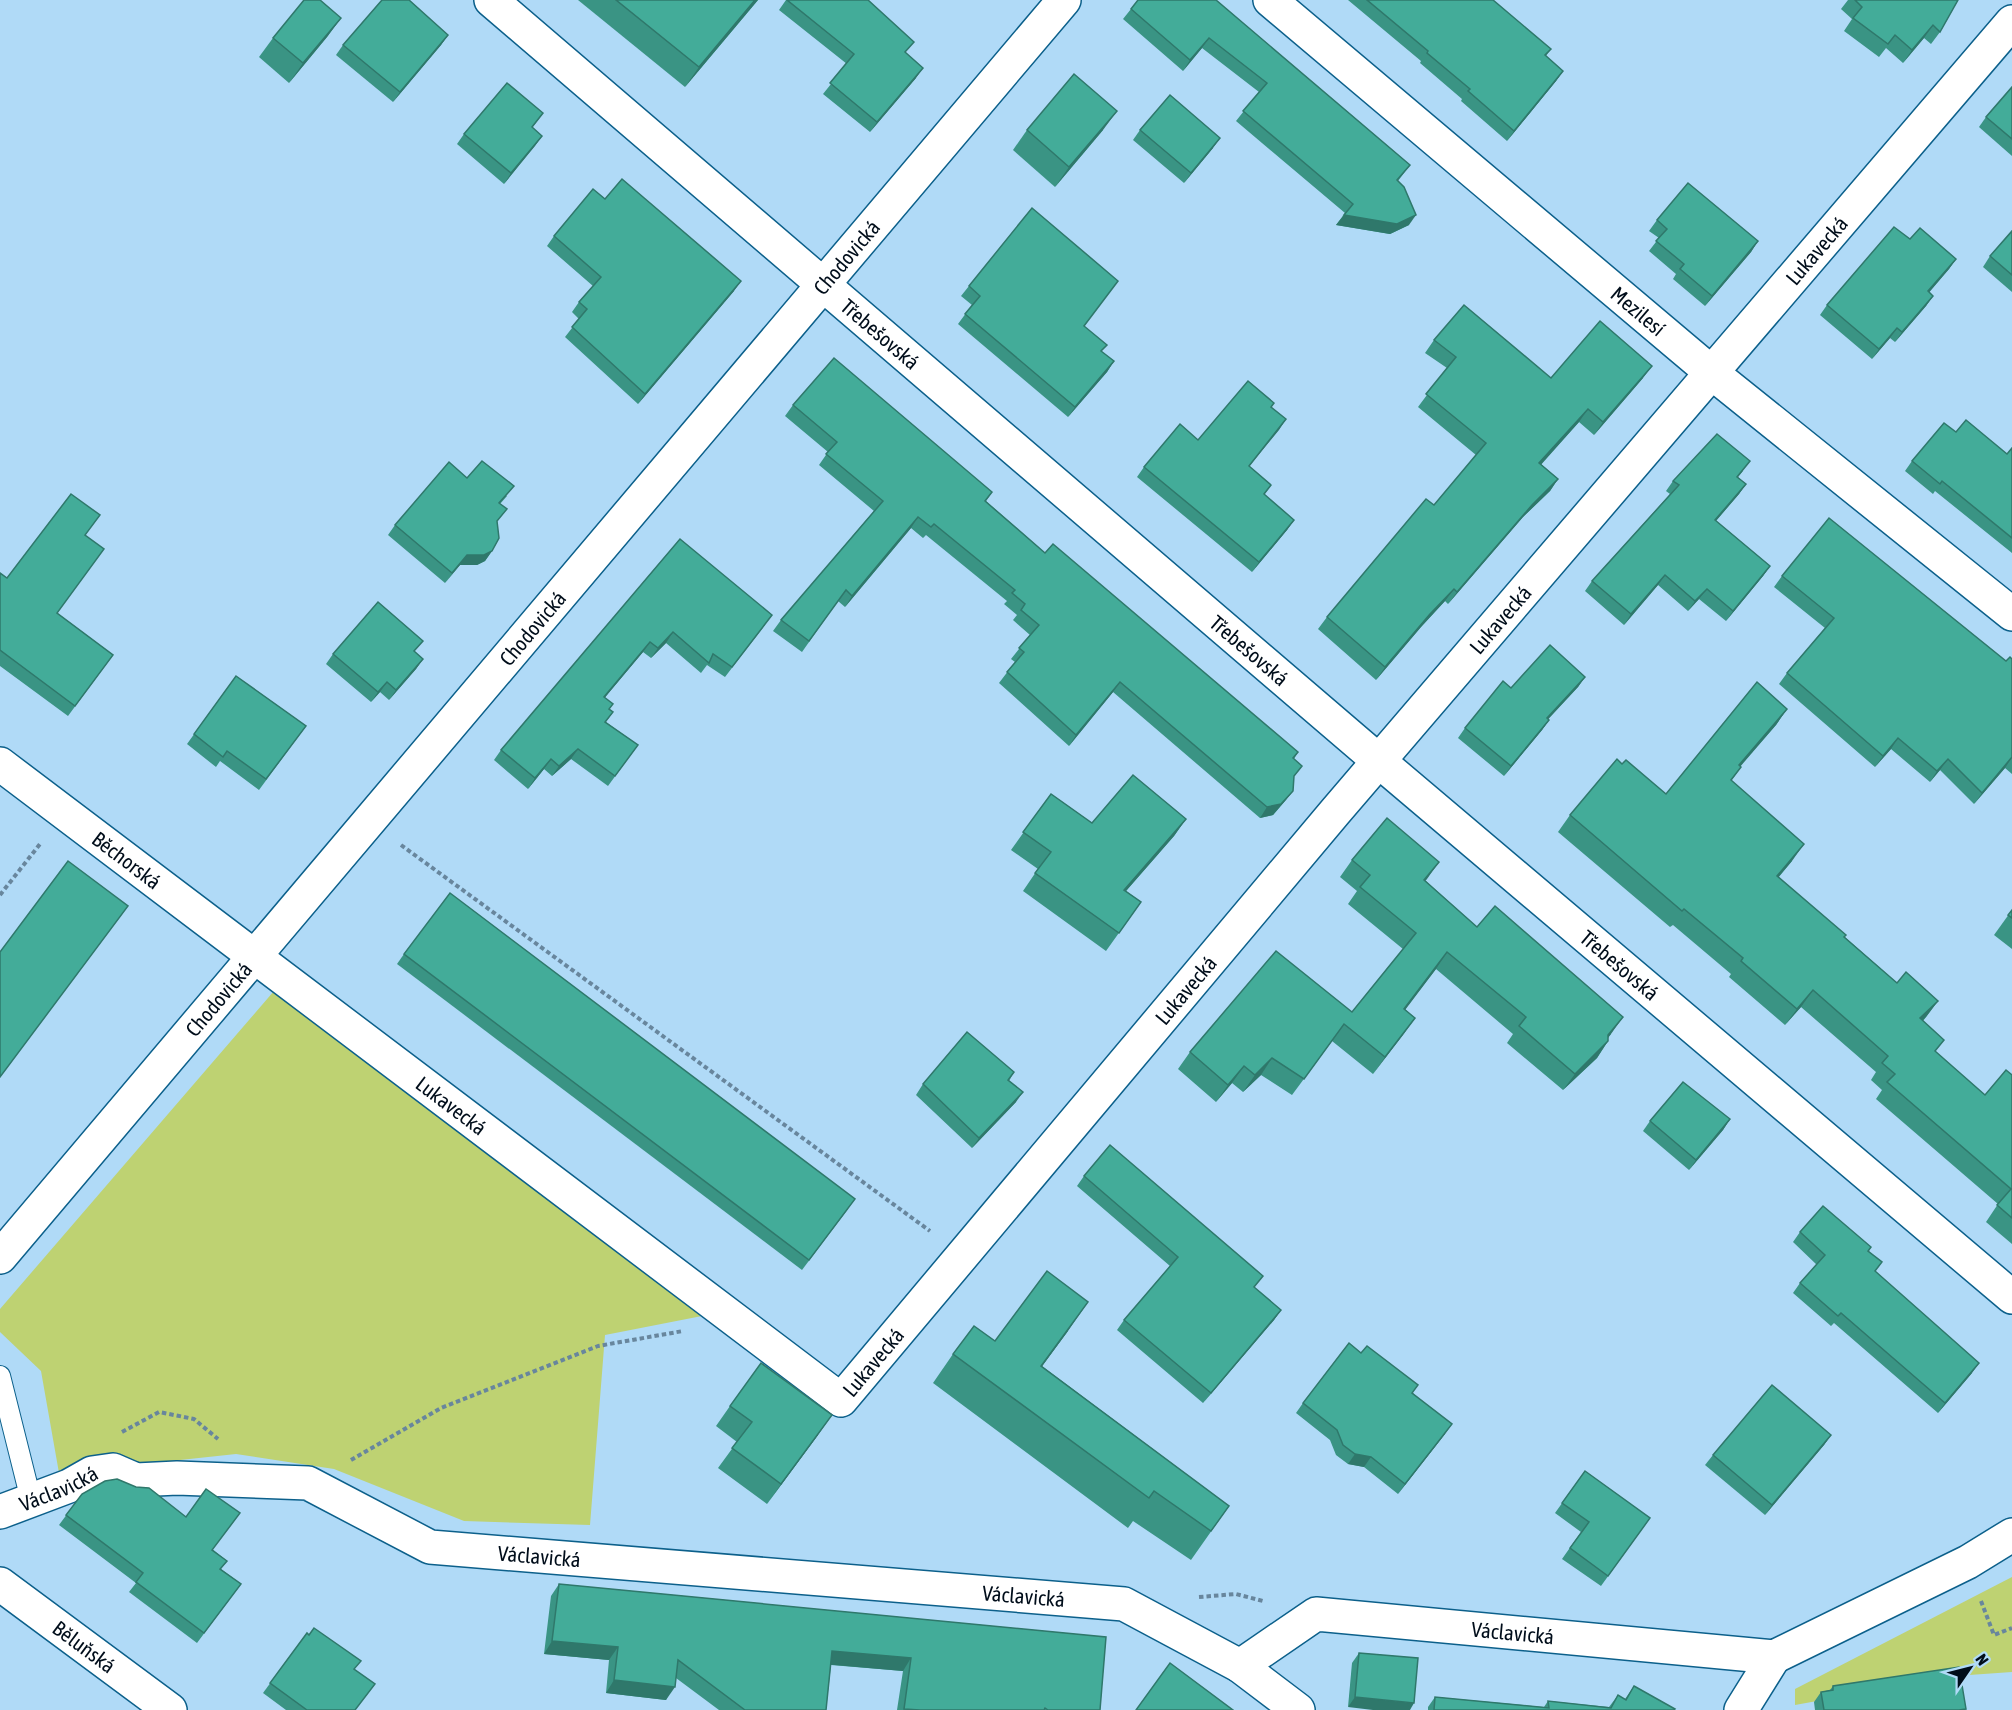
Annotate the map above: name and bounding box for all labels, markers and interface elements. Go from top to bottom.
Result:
street label: Lukavecká [1780,211,1852,289]
street label: Chodovická [808,215,884,299]
street label: Mezilesí [1606,281,1670,341]
street label: Třebešovská [836,294,925,374]
street label: Lukavecká [1464,580,1536,658]
street label: Chodovická [494,586,570,670]
street label: Třebešovská [1205,610,1294,690]
street label: Běchorská [88,826,166,894]
street label: Třebešovská [1576,925,1664,1005]
street label: Lukavecká [1150,951,1221,1029]
street label: Chodovická [180,957,256,1041]
street label: Lukavecká [412,1071,491,1140]
street label: Lukavecká [837,1323,908,1401]
street label: Václavická [16,1460,102,1516]
street label: Václavická [497,1541,582,1571]
street label: Václavická [981,1580,1066,1611]
street label: Běluňská [48,1615,120,1678]
street label: Václavická [1470,1617,1555,1648]
north arrow [1940,1638,2000,1698]
text: N [1972,1650,1992,1668]

